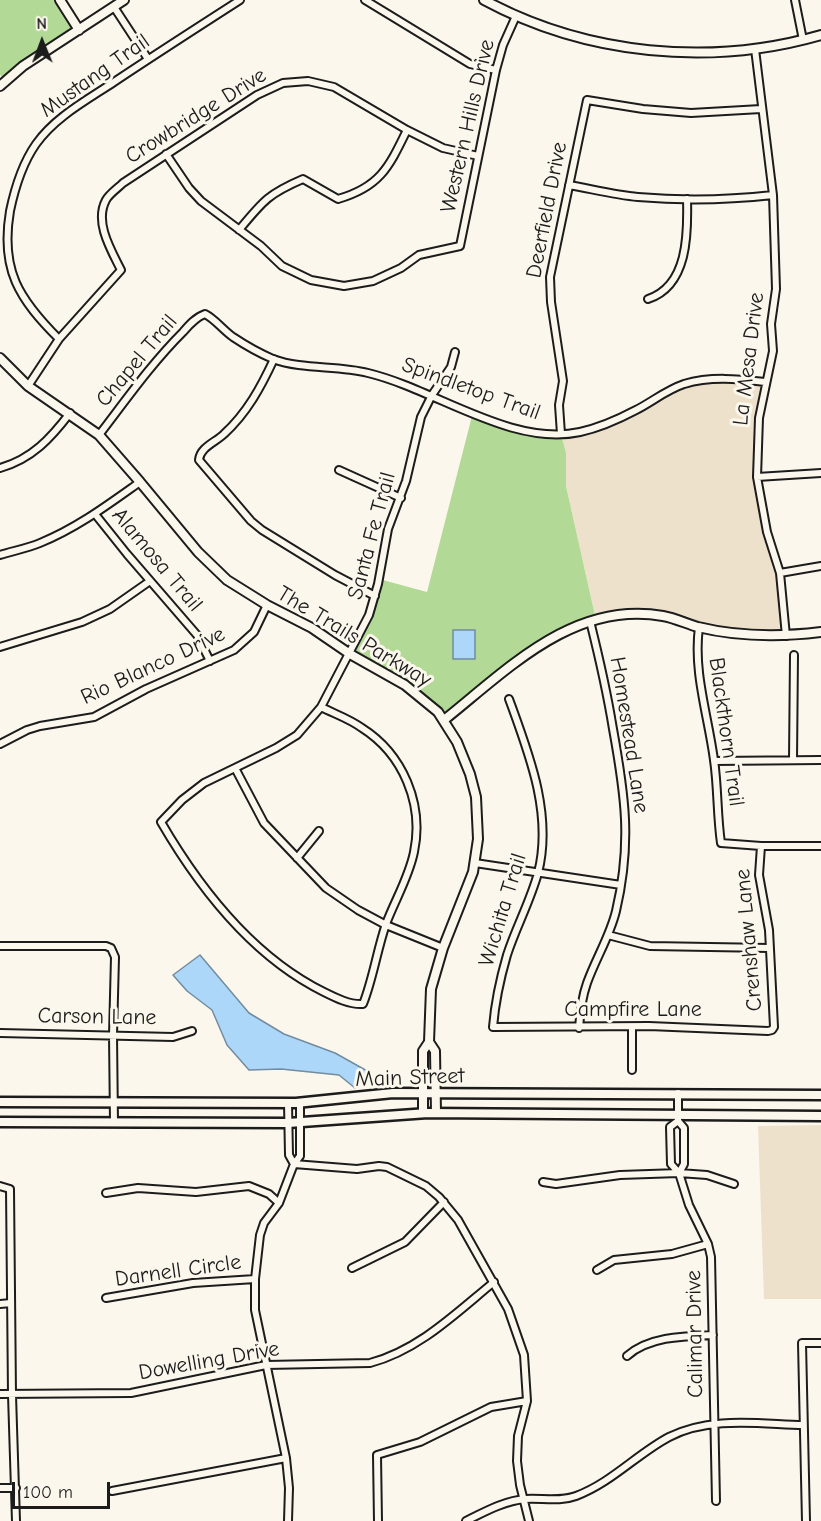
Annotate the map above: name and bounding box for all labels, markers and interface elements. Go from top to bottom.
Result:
north arrow [12,12,72,72]
text: N [36,15,47,33]
street label: Mustang Trail [35,28,155,124]
street label: Western Hills Drive [435,37,501,215]
street label: Crowbridge Drive [121,62,271,170]
street label: Deerfield Drive [521,140,573,280]
street label: La Mesa Drive [728,291,770,427]
street label: Chapel Trail [91,309,183,413]
street label: Spindletop Trail [398,352,544,426]
street label: Santa Fe Trail [342,469,402,603]
street label: Alamosa Trail [106,503,208,617]
street label: The Trails Parkway [272,581,436,693]
street label: Rio Blanco Drive [77,621,229,711]
street label: Homestead Lane [604,655,654,815]
street label: Blackthorn Trail [702,656,750,808]
street label: Wichita Trail [473,850,533,970]
street label: Crenshaw Lane [730,868,768,1012]
street label: Campfire Lane [564,997,702,1023]
street label: Carson Lane [37,1003,157,1031]
street label: Main Street [355,1063,465,1093]
street label: Darnell Circle [113,1249,243,1293]
street label: Calimar Drive [681,1270,709,1398]
street label: Dowelling Drive [137,1336,281,1386]
scale bar [15,1470,112,1508]
text: 100 m [23,1482,73,1503]

